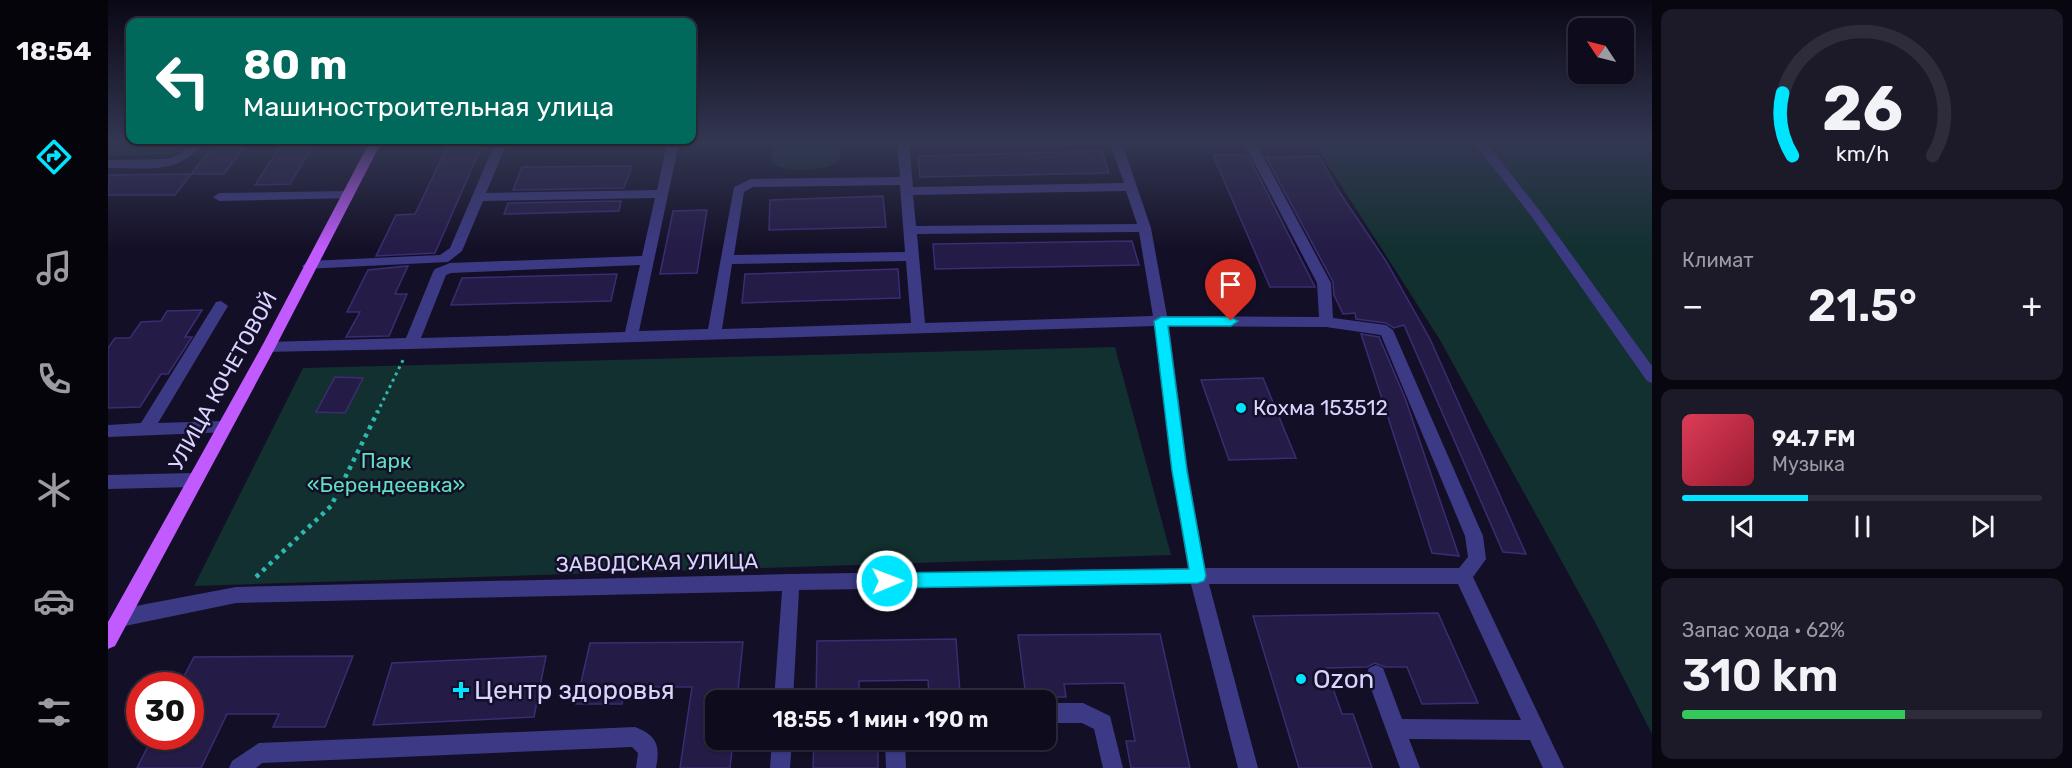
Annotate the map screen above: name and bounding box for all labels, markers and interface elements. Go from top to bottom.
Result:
north arrow [1568,18,1634,84]
map controls [1568,18,1634,84]
text: 18:54 [16,35,92,67]
text: 80 m [243,40,347,90]
icon: left [144,42,222,120]
text: 26 [1821,73,1903,147]
text: Машиностроительная улица [243,91,614,123]
icon: directions [33,136,75,178]
text: km/h [1835,142,1889,167]
icon: music [33,247,75,289]
text: Климат [1682,248,1754,272]
pin [1205,259,1256,321]
icon: arrive [1214,268,1247,301]
text: 21.5° [1808,279,1917,332]
text: − [1682,286,1703,325]
text: + [2021,286,2042,325]
street label: УЛИЦА КОЧЕТОВОЙ [163,287,282,474]
icon: phone [33,358,75,400]
place label: Кохма 153512 [1253,395,1388,420]
marker: Кохма 153512 [1234,401,1248,415]
text: 94.7 FM [1772,425,1856,452]
park label: Парк «Берендеевка» [307,448,465,497]
text: Музыка [1772,452,1845,476]
icon: climate [33,469,75,511]
icon: previous [1726,510,1759,543]
icon: pause [1846,510,1879,543]
icon: next [1966,510,1999,543]
street label: ЗАВОДСКАЯ УЛИЦА [556,548,758,577]
position arrow [855,549,919,613]
icon: car [33,580,75,622]
text: Запас хода · 62% [1682,618,1845,642]
text: 310 km [1682,649,1838,702]
place label: Ozon [1313,664,1374,695]
speed limit sign: 30 [126,672,204,750]
marker: Ozon [1294,672,1308,686]
place label: Центр здоровья [474,675,675,706]
marker: Центр здоровья [452,681,470,699]
icon: filters [33,691,75,733]
text: 18:55 · 1 мин · 190 m [773,706,988,733]

